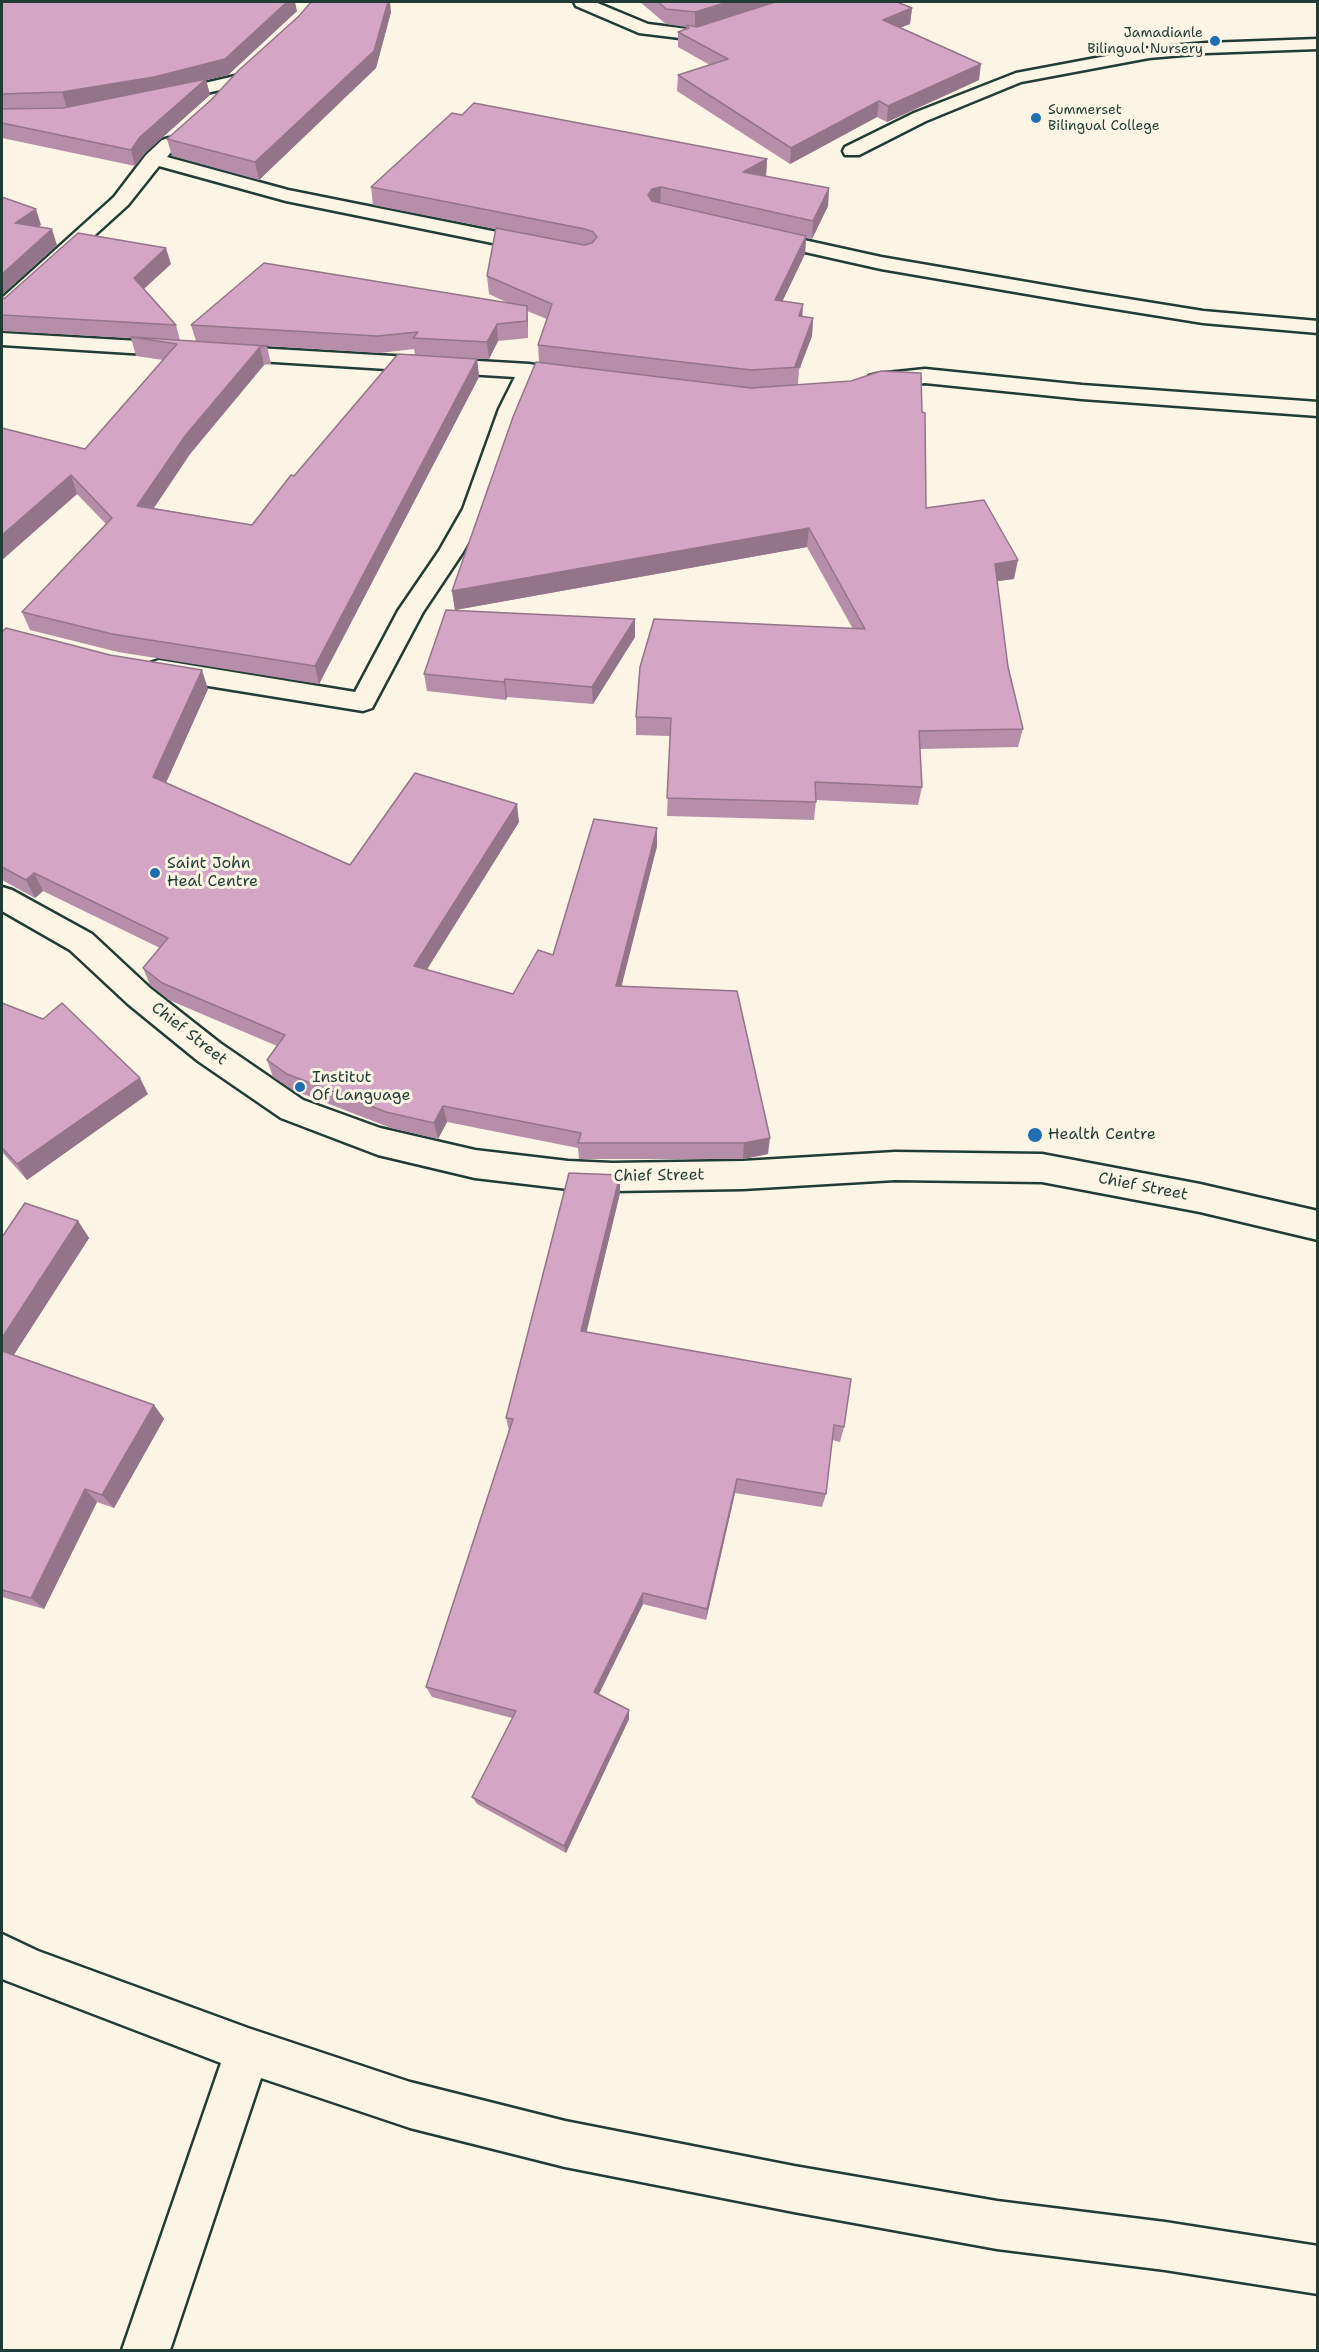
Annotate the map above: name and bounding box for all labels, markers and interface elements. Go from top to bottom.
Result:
place label: Jamadianle Bilingual Nursery [1087,25,1203,57]
marker: Jamadianle Bilingual Nursery [1208,34,1222,48]
place label: Summerset Bilingual College [1048,102,1160,134]
marker: Summerset Bilingual College [1029,111,1043,125]
place label: Saint John Heal Centre [167,854,258,892]
marker: Saint John Heal Centre [148,866,162,880]
street label: Chief Street [147,998,231,1070]
place label: Institut Of Language [312,1068,410,1106]
marker: Institut Of Language [293,1080,307,1094]
place label: Health Centre [1048,1125,1156,1145]
marker: Health Centre [1026,1126,1044,1144]
street label: Chief Street [613,1166,705,1186]
street label: Chief Street [1097,1169,1189,1205]

